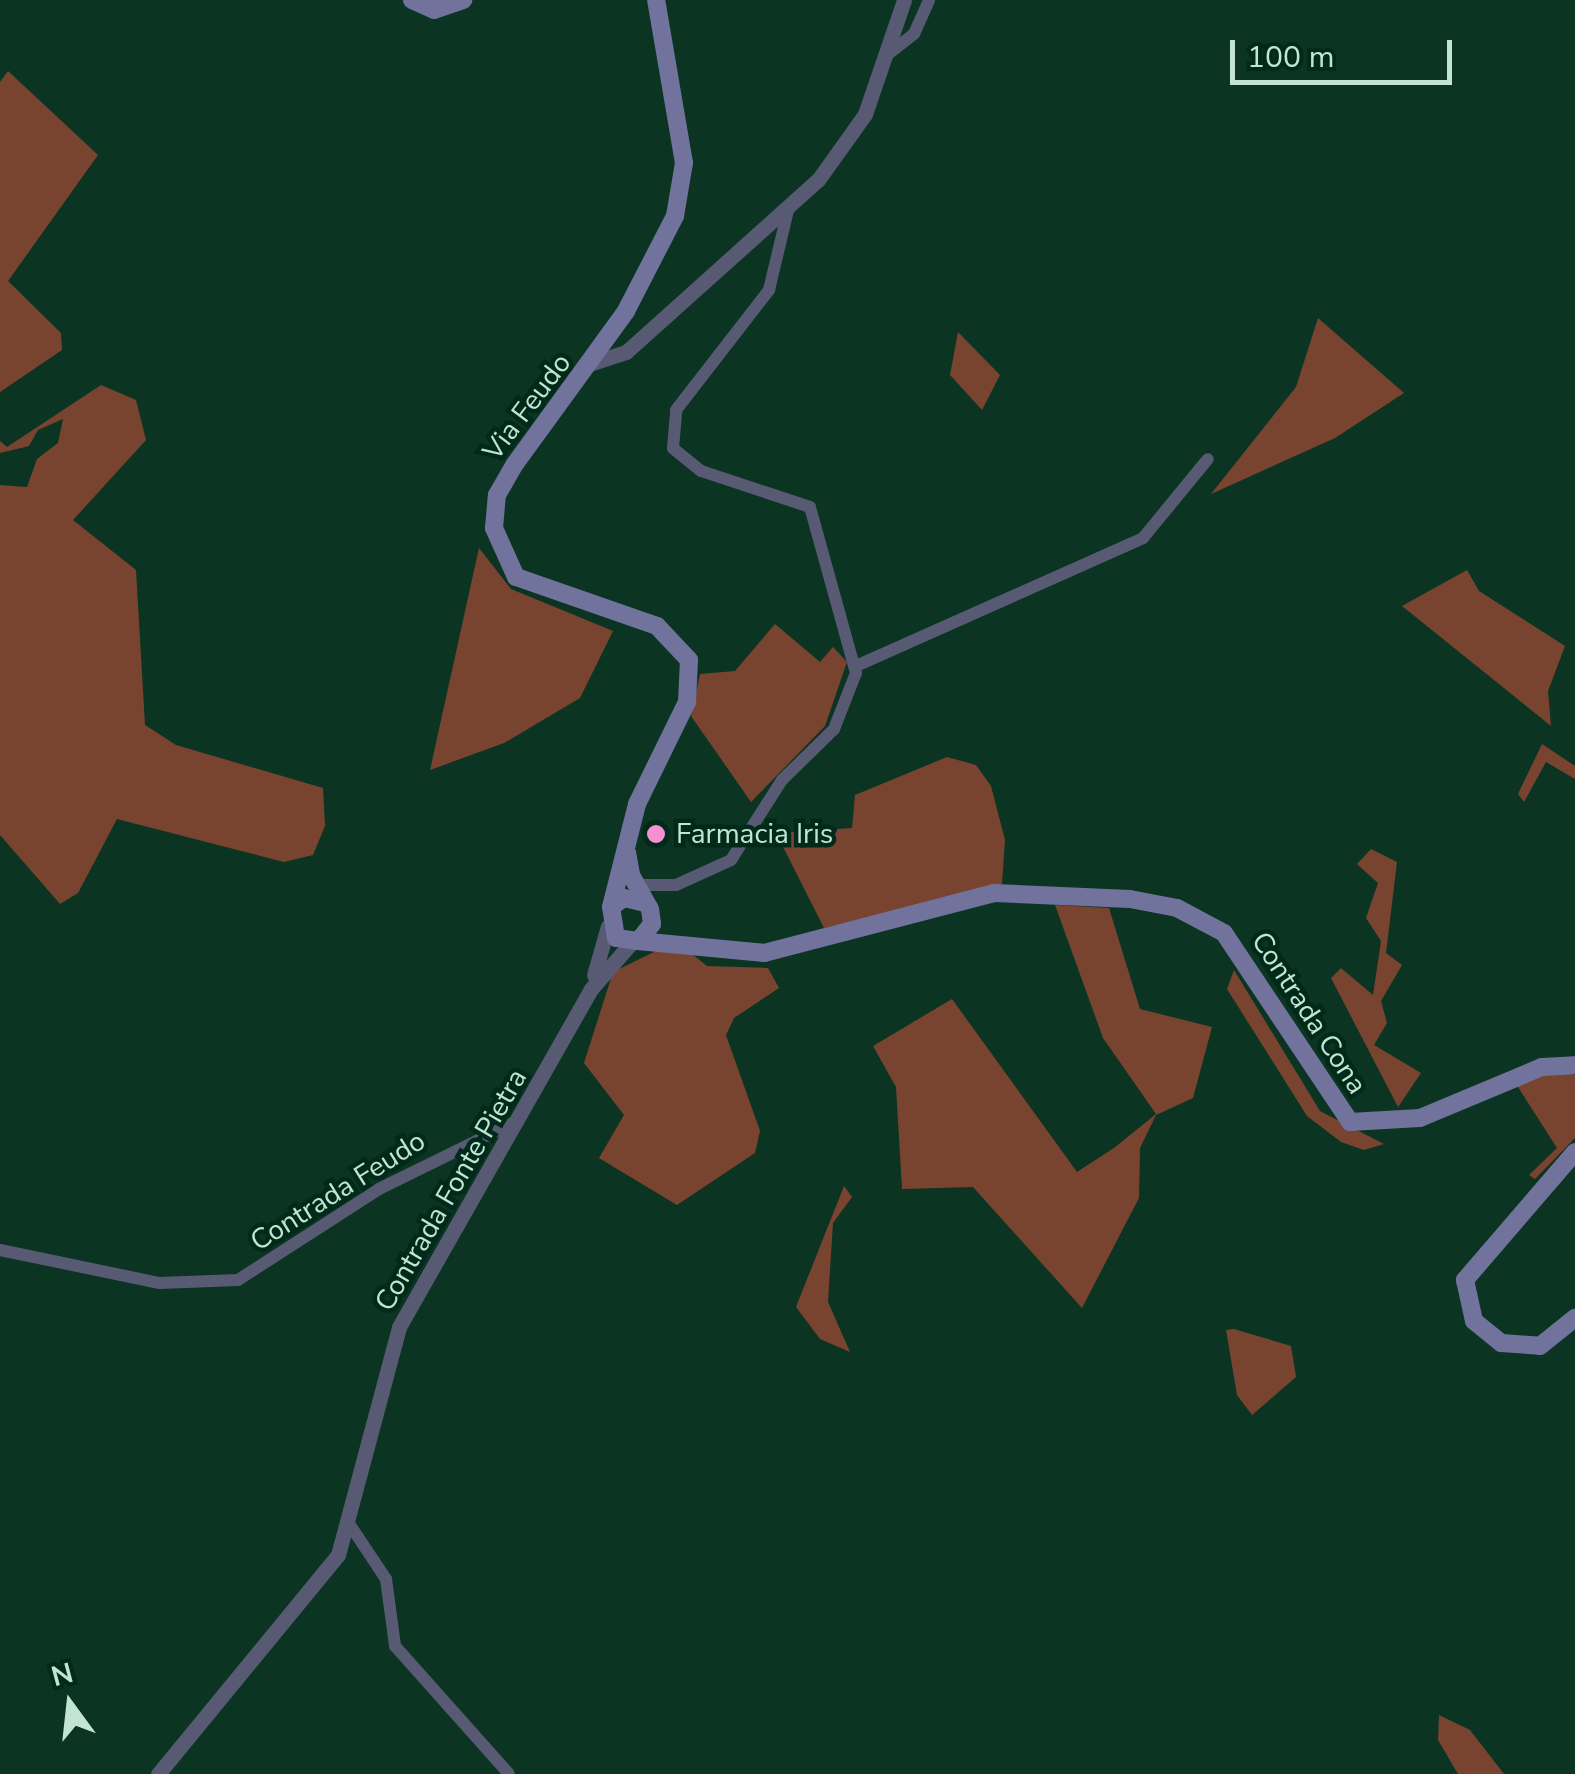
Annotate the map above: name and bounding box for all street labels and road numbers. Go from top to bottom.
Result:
street label: Via Feudo [476,347,578,467]
street label: Contrada Cona [1244,926,1374,1100]
street label: Contrada Fonte Pietra [368,1063,534,1317]
street label: Contrada Feudo [244,1124,432,1258]

